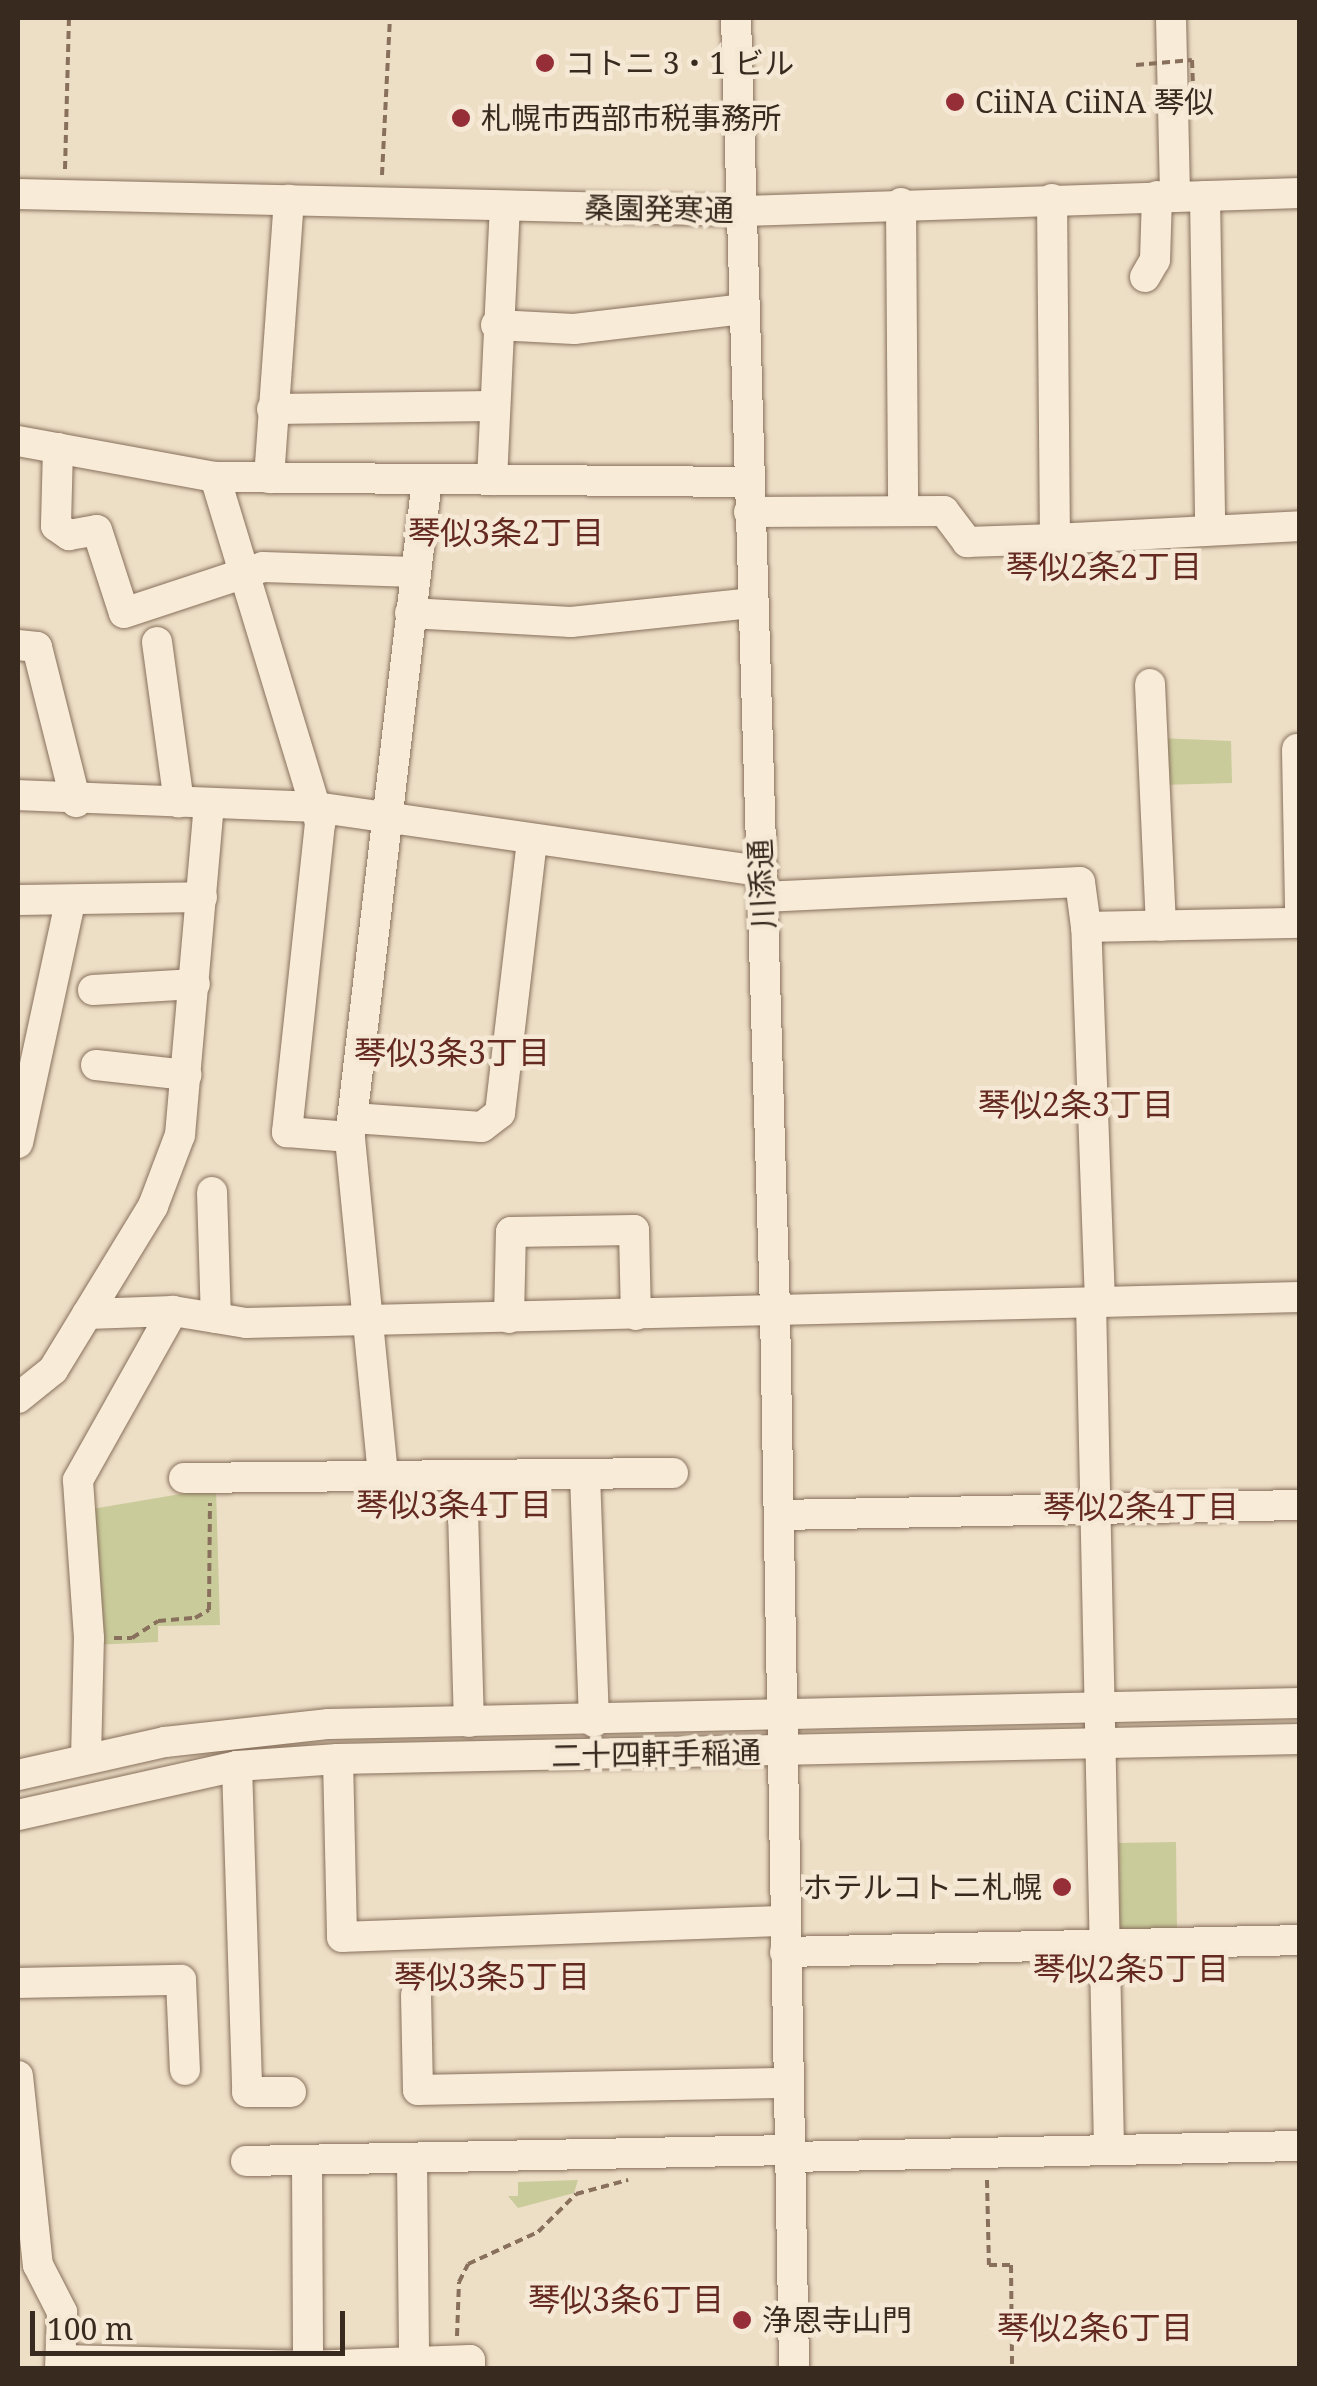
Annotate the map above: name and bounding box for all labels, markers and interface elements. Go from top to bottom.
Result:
place label: コトニ 3・1 ビル [565,45,794,81]
marker: コトニ 3・1 ビル [534,52,556,74]
place label: CiiNA CiiNA 琴似 [975,84,1214,120]
marker: CiiNA CiiNA 琴似 [944,91,966,113]
place label: 札幌市西部市税事務所 [481,100,781,136]
marker: 札幌市西部市税事務所 [450,107,472,129]
street label: 桑園発寒通 [584,190,734,228]
district label: 琴似3条2丁目 [408,513,604,551]
district label: 琴似2条2丁目 [1006,547,1202,585]
street label: 川添通 [742,838,782,930]
district label: 琴似3条3丁目 [354,1033,550,1071]
district label: 琴似2条3丁目 [978,1085,1174,1123]
district label: 琴似3条4丁目 [356,1485,552,1523]
district label: 琴似2条4丁目 [1043,1487,1239,1525]
street label: 二十四軒手稲通 [551,1734,761,1774]
place label: ホテルコトニ札幌 [802,1869,1042,1905]
marker: ホテルコトニ札幌 [1051,1876,1073,1898]
district label: 琴似2条5丁目 [1033,1949,1229,1987]
district label: 琴似3条5丁目 [394,1957,590,1995]
district label: 琴似3条6丁目 [528,2280,724,2318]
scale bar [35,2291,350,2353]
place label: 浄恩寺山門 [762,2302,912,2338]
text: 100 m [47,2308,133,2349]
district label: 琴似2条6丁目 [997,2308,1193,2346]
marker: 浄恩寺山門 [731,2309,753,2331]

